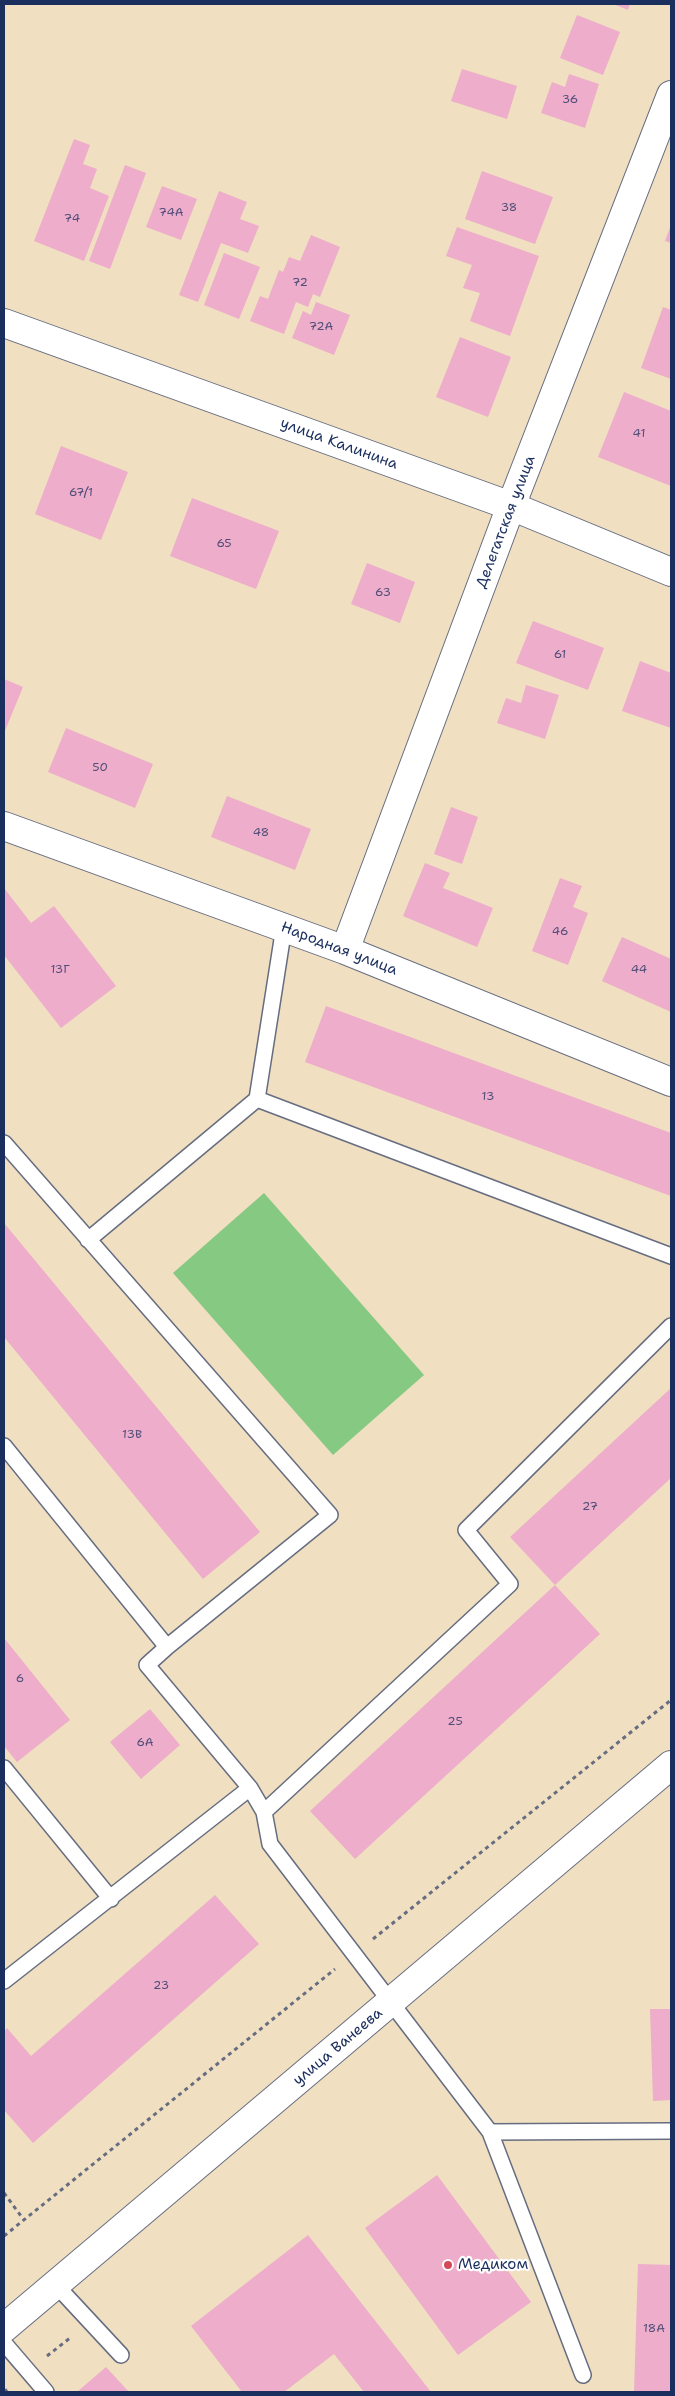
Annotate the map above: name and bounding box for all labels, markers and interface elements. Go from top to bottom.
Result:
house number: 36 [562,93,578,107]
house number: 38 [501,201,517,215]
house number: 74А [159,206,183,220]
house number: 74 [64,212,80,226]
house number: 72 [292,276,308,290]
house number: 72А [309,320,333,334]
street label: улица Калинина [278,414,400,474]
house number: 41 [633,427,645,441]
street label: Делегатская улица [472,453,540,591]
house number: 67/1 [69,486,93,500]
house number: 65 [216,537,232,551]
house number: 63 [375,586,391,600]
house number: 61 [554,648,566,662]
house number: 50 [92,761,108,775]
house number: 48 [253,826,269,840]
street label: Народная улица [278,919,400,979]
house number: 46 [552,925,568,939]
house number: 13Г [50,963,70,977]
house number: 44 [631,963,647,977]
house number: 13 [482,1090,494,1104]
house number: 13В [122,1428,142,1442]
house number: 27 [582,1500,598,1514]
house number: 6 [16,1672,24,1686]
house number: 25 [447,1715,463,1729]
house number: 6А [136,1736,154,1750]
house number: 23 [153,1979,169,1993]
street label: улица Ванеева [290,2004,386,2090]
place label: Медиком [458,2256,528,2274]
marker: Медиком [442,2259,454,2271]
house number: 18А [643,2322,665,2336]

